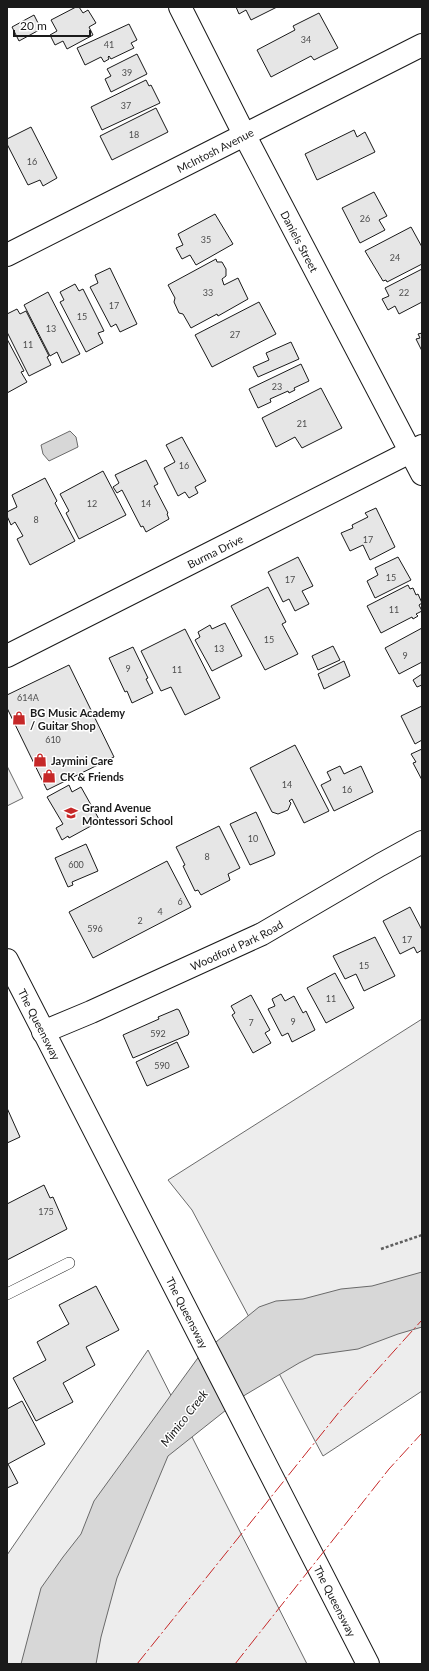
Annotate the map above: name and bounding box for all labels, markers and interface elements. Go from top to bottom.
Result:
scale bar [14,12,90,38]
text: 20 m [20,18,47,33]
house number: 34 [301,34,311,45]
house number: 41 [104,39,114,50]
house number: 39 [122,67,132,78]
house number: 37 [121,100,131,111]
street label: McIntosh Avenue [174,125,256,175]
house number: 18 [129,129,139,140]
house number: 16 [27,156,37,167]
street label: Daniels Street [279,208,321,274]
house number: 26 [360,213,370,224]
house number: 35 [201,234,211,245]
house number: 24 [390,252,400,263]
house number: 33 [203,287,213,298]
house number: 22 [399,287,409,298]
house number: 17 [109,300,119,311]
house number: 15 [77,311,87,322]
house number: 13 [46,323,56,334]
house number: 27 [230,329,240,340]
house number: 11 [23,339,33,350]
house number: 23 [272,381,282,392]
house number: 21 [297,418,307,429]
house number: 16 [179,460,189,471]
house number: 12 [87,498,97,509]
house number: 14 [141,498,151,509]
house number: 8 [33,514,39,525]
street label: Burma Drive [185,531,245,570]
house number: 17 [363,534,373,545]
house number: 15 [386,572,396,583]
house number: 17 [285,574,295,585]
house number: 11 [389,604,399,615]
house number: 15 [264,634,274,645]
house number: 13 [214,643,224,654]
house number: 9 [402,650,408,661]
house number: 9 [125,663,131,674]
house number: 11 [172,664,182,675]
house number: 614A [17,692,40,703]
place label: BG Music Academy / Guitar Shop [30,706,125,732]
shop icon: BG Music Academy / Guitar Shop [11,710,27,726]
house number: 610 [45,734,61,745]
shop icon: Jaymini Care [32,752,48,768]
place label: Jaymini Care [51,754,113,767]
shop icon: CK & Friends [41,768,57,784]
place label: CK & Friends [60,770,124,783]
house number: 14 [282,779,292,790]
house number: 16 [342,784,352,795]
place label: Grand Avenue Montessori School [82,801,173,827]
school or university icon: Grand Avenue Montessori School [63,805,79,821]
house number: 10 [248,833,258,844]
house number: 8 [204,851,210,862]
house number: 600 [68,859,84,870]
house number: 6 [177,896,183,907]
house number: 4 [157,906,163,917]
house number: 2 [137,915,143,926]
street label: Woodford Park Road [188,917,285,972]
house number: 596 [87,923,103,934]
house number: 17 [402,934,412,945]
house number: 15 [359,960,369,971]
street label: The Queensway [16,986,64,1062]
house number: 11 [326,993,336,1004]
house number: 9 [290,1016,296,1027]
house number: 7 [248,1017,254,1028]
house number: 592 [150,1028,166,1039]
house number: 590 [154,1060,170,1071]
house number: 175 [38,1206,54,1217]
street label: The Queensway [164,1275,211,1350]
water label: Mimico Creek [157,1386,211,1449]
street label: The Queensway [312,1563,359,1639]

